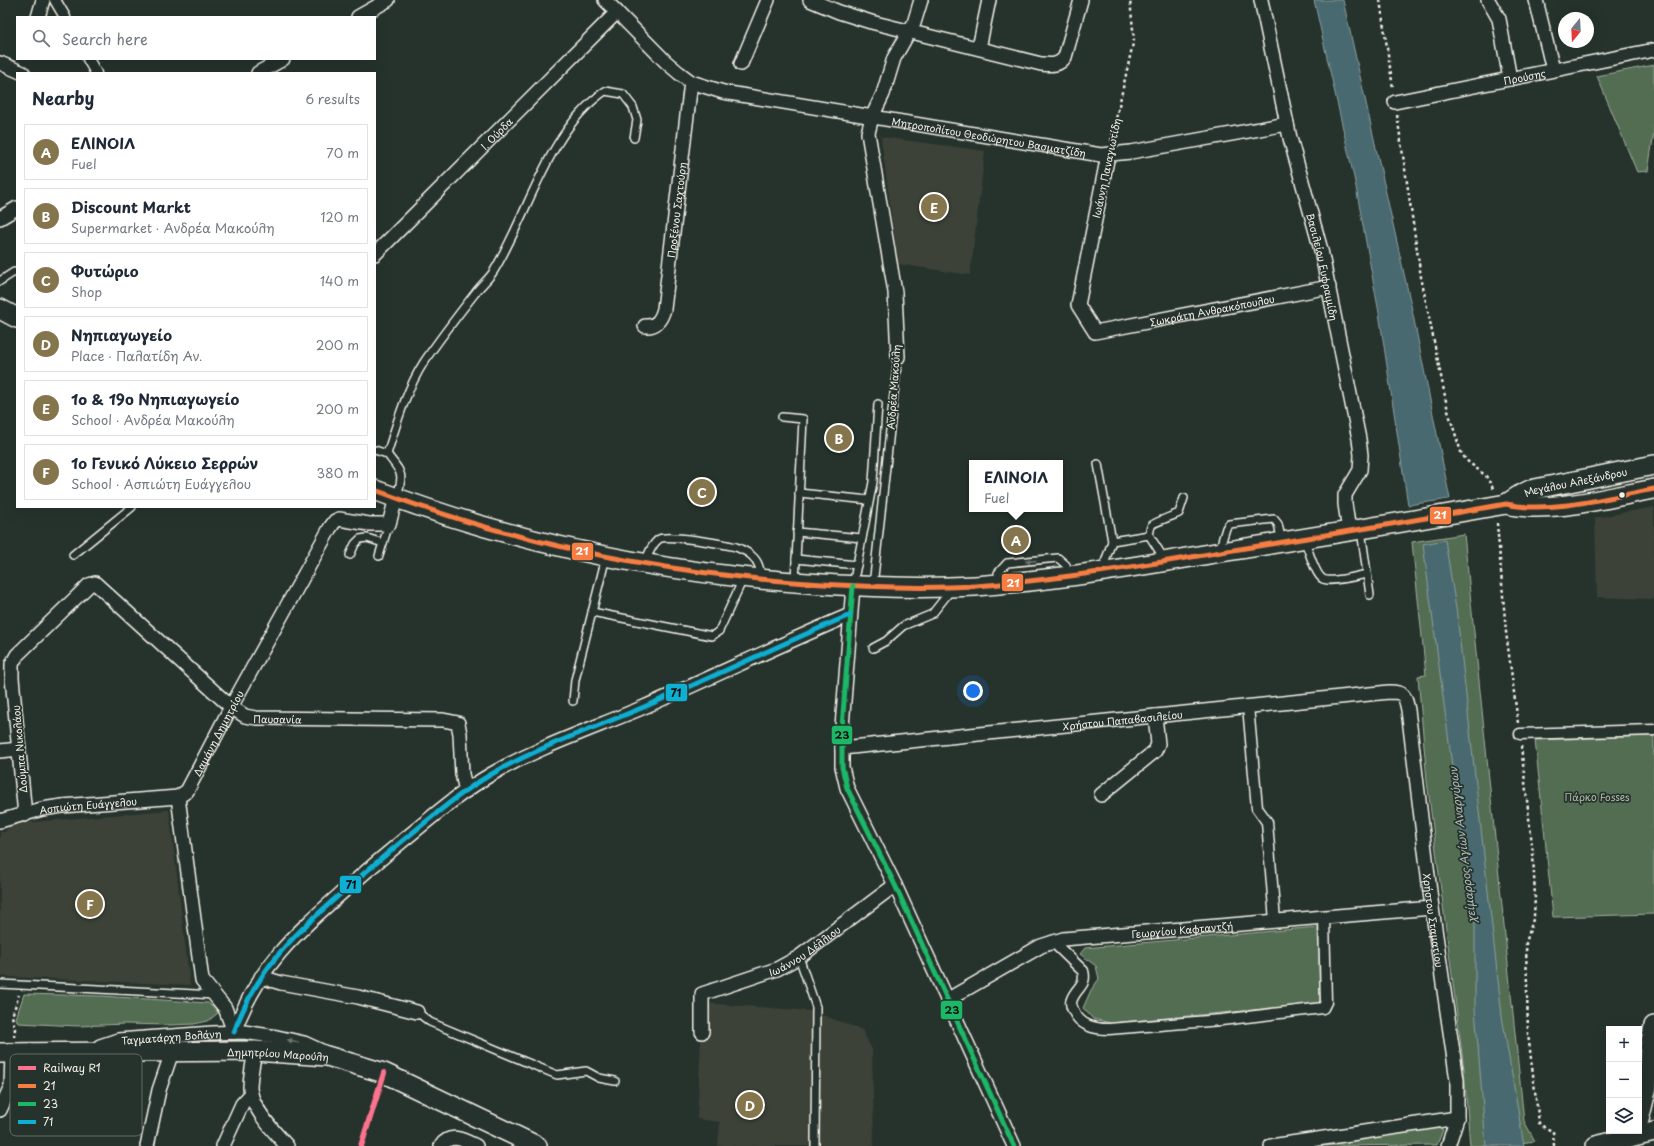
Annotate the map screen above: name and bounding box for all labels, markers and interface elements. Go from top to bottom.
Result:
north arrow [1558,12,1594,48]
search box [16,16,376,60]
icon: search [30,27,52,49]
text: Search here [62,27,148,50]
street label: Προύσης [1502,64,1547,88]
text: Nearby [32,85,94,111]
text: 6 results [305,89,360,108]
street label: Ι. Ούρδα [476,113,516,153]
street label: Μητροπολίτου Θεοδώρητου Βασματζίδη [890,113,1087,160]
street label: Ιωάννη Παναγιωτίδη [1088,117,1124,219]
text: ΕΛΙΝΟΙΛ [71,131,135,154]
text: A [41,143,51,162]
text: 70 m [326,143,359,162]
text: Fuel [71,154,97,173]
street label: Προξένου Σαχτούρη [663,161,689,258]
pin: E [921,192,947,222]
text: Discount Markt [71,195,191,218]
text: B [42,207,50,226]
text: 120 m [320,207,359,226]
street label: Βασιλείου Ευφραιμίδη [1304,211,1343,322]
text: Supermarket · Ανδρέα Μακούλη [71,218,275,237]
text: Φυτώριο [71,259,139,282]
text: C [41,271,51,290]
text: 140 m [320,271,359,290]
text: Shop [71,282,102,301]
street label: Σωκράτη Ανθρακόπουλου [1148,290,1276,329]
text: Νηπιαγωγείο [71,323,172,346]
text: D [41,335,51,354]
text: 200 m [316,335,359,354]
street label: Ανδρέα Μακούλη [883,344,903,430]
text: Place · Παλατίδη Αν. [71,346,202,365]
text: 1ο & 19ο Νηπιαγωγείο [71,387,239,410]
text: E [42,399,50,418]
text: 200 m [316,399,359,418]
text: School · Ανδρέα Μακούλη [71,410,235,429]
pin: B [826,423,852,453]
text: 1ο Γενικό Λύκειο Σερρών [71,451,258,474]
popup [969,460,1063,512]
text: F [42,463,50,482]
text: 380 m [316,463,359,482]
street label: Μεγάλου Αλεξάνδρου [1521,463,1629,500]
text: ΕΛΙΝΟΙΛ [984,465,1048,488]
text: School · Ασπιώτη Ευάγγελου [71,474,251,493]
pin: C [689,477,715,507]
text: Fuel [984,488,1009,507]
unlabelled marker [1617,490,1627,500]
line badge: 21 [1429,506,1452,525]
text: 21 [1434,506,1446,523]
pin: A [1003,525,1029,555]
line badge: 21 [571,542,594,561]
text: 21 [576,542,588,559]
one-way arrow [1025,557,1037,564]
line badge: 21 [1001,573,1024,592]
text: 21 [1007,574,1019,591]
your location [963,681,983,701]
line badge: 71 [665,683,688,702]
text: 71 [671,684,682,701]
street label: Δαμάνη Δημητρίου [189,687,247,778]
street label: Δούμπα Νικολάου [8,704,30,794]
street label: Χρήστου Παπαβασιλείου [1062,706,1184,733]
street label: Παυσανία [253,710,302,726]
line badge: 23 [831,725,853,745]
text: 23 [835,726,849,743]
water label: χείμαρρος Αγίων Αναργύρων [1444,765,1480,925]
park label: Πάρκο Fosses [1564,789,1630,804]
street label: Ασπιώτη Ευάγγελου [38,793,138,817]
street label: Χρήστου Σταματίου [1420,872,1448,969]
line badge: 71 [339,875,362,894]
text: 71 [346,876,357,893]
pin: F [77,889,103,919]
street label: Γεωργίου Καφταντζή [1131,917,1234,941]
street label: Ιωάννου Δέλλιου [766,921,843,979]
line badge: 23 [940,1000,963,1020]
text: 23 [945,1001,959,1018]
street label: Ταγματάρχη Βολάνη [121,1025,222,1047]
map controls [1606,1026,1642,1134]
button: + [1606,1026,1642,1062]
one-way arrow [287,1037,299,1043]
street label: Δημητρίου Μαρούλη [227,1043,329,1064]
legend [10,1054,142,1136]
text: Railway R1 [43,1059,101,1076]
button: − [1606,1062,1642,1098]
text: 21 [43,1077,56,1094]
pin: D [737,1090,763,1120]
text: 23 [43,1095,58,1112]
button: layers [1606,1098,1642,1134]
text: 71 [43,1113,53,1130]

